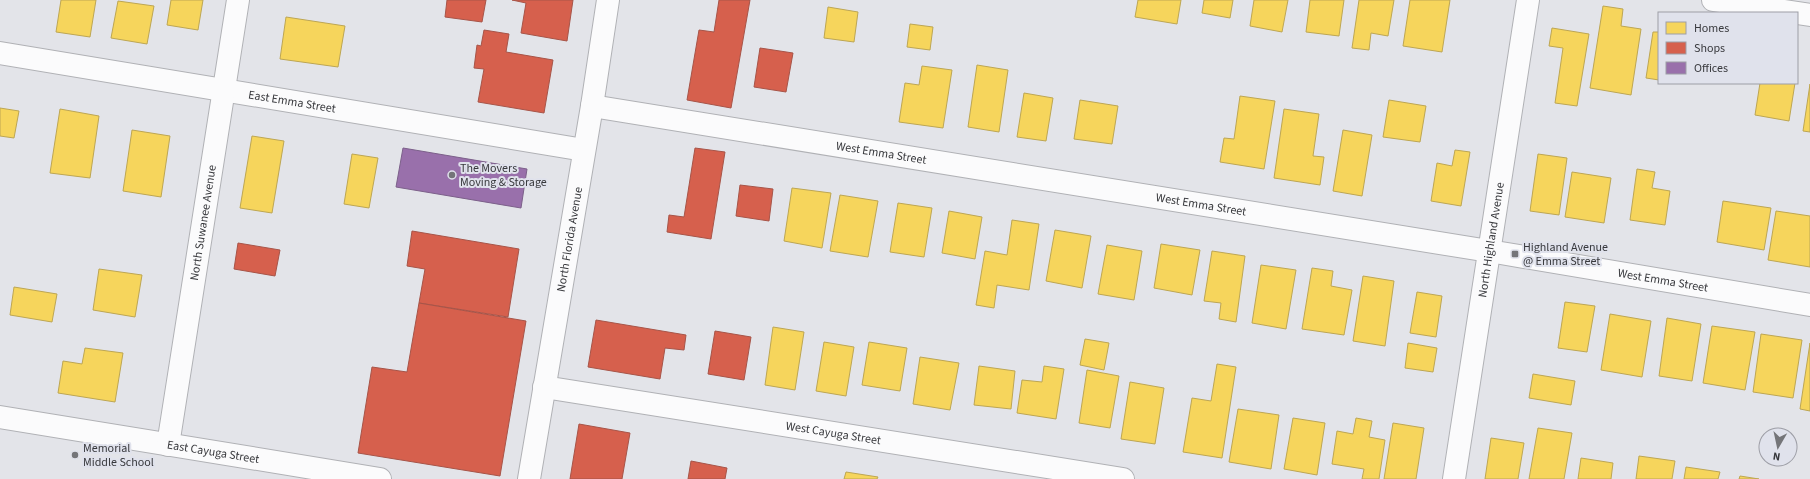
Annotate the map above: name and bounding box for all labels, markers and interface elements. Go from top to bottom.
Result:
legend [1658,12,1798,84]
text: Homes [1694,20,1729,37]
text: Shops [1694,40,1725,57]
text: Offices [1694,60,1728,77]
street label: East Emma Street [247,86,337,117]
street label: West Emma Street [835,137,928,168]
place label: The Movers Moving & Storage [460,160,547,191]
street label: North Suwanee Avenue [185,164,220,282]
marker: The Movers Moving & Storage [447,170,457,180]
street label: North Highland Avenue [1474,181,1508,299]
street label: North Florida Avenue [552,186,587,293]
street label: West Emma Street [1155,189,1248,220]
place label: Highland Avenue @ Emma Street [1523,239,1608,270]
marker: Highland Avenue @ Emma Street [1510,249,1520,259]
street label: West Emma Street [1616,264,1709,296]
street label: West Cayuga Street [785,417,882,449]
north arrow [1758,427,1798,467]
street label: East Cayuga Street [166,436,261,468]
place label: Memorial Middle School [83,440,154,471]
text: N [1772,448,1781,464]
marker: Memorial Middle School [70,450,80,460]

